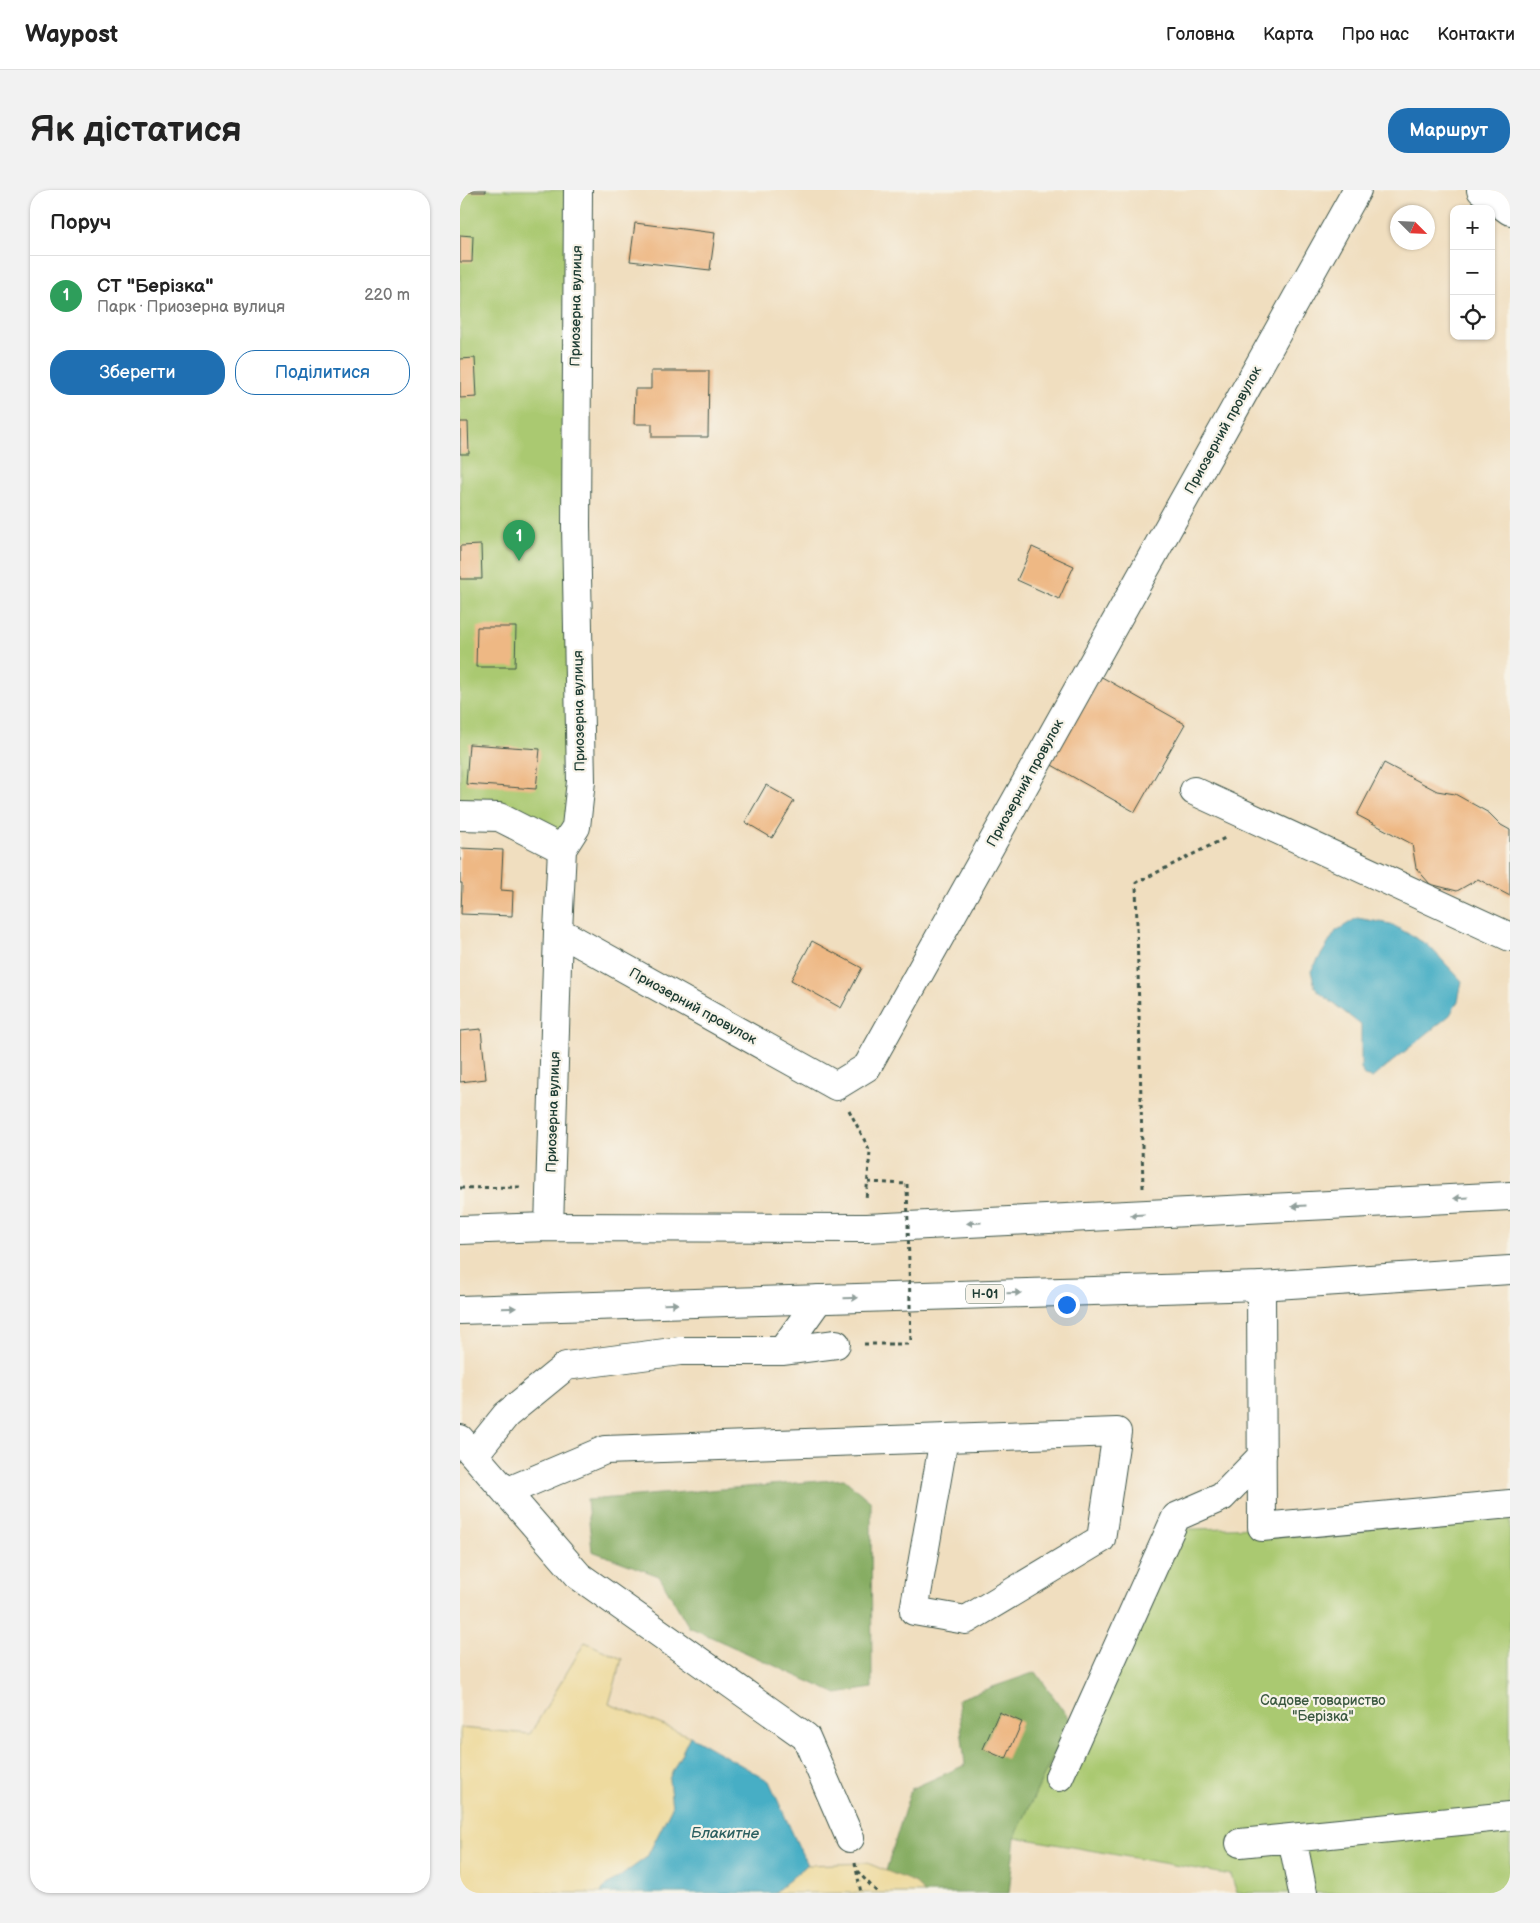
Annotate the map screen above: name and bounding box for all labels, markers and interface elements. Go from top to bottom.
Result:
text: Waypost [25,20,118,49]
text: Головна [1166,24,1235,45]
text: Карта [1263,24,1314,45]
text: Про нас [1342,24,1409,45]
text: Контакти [1437,24,1515,45]
button: Маршрут [1388,108,1510,153]
text: Як дістатися [30,109,242,152]
north arrow [1390,205,1435,250]
map controls [1450,205,1495,340]
button: + [1450,205,1495,250]
text: Поруч [50,210,111,235]
street label: Приозерна вулиця [566,245,586,367]
button: − [1450,250,1495,295]
text: СТ "Берізка" [97,275,213,298]
text: 1 [63,286,69,305]
text: 220 m [364,286,410,305]
button: locate [1450,295,1495,340]
text: Парк · Приозерна вулиця [97,298,285,317]
button: Зберегти [50,350,225,395]
button: Поділитися [235,350,410,395]
street label: Приозерний провулок [1181,363,1265,497]
pin: 1 [503,520,535,561]
street label: Приозерна вулиця [569,650,589,772]
street label: Приозерний провулок [983,716,1067,850]
street label: Приозерний провулок [626,964,760,1048]
street label: Приозерна вулиця [542,1051,564,1173]
one-way arrow [1453,1195,1469,1203]
one-way arrow [1291,1203,1307,1211]
one-way arrow [1128,1211,1144,1219]
one-way arrow [966,1219,982,1227]
road number: Н-01 [966,1284,1004,1304]
one-way arrow [1006,1289,1022,1297]
your location [1054,1292,1080,1318]
one-way arrow [843,1294,859,1302]
one-way arrow [663,1299,679,1307]
one-way arrow [501,1304,517,1312]
park label: Садове товариство "Берізка" [1260,1692,1386,1725]
water label: Блакитне [691,1824,760,1843]

